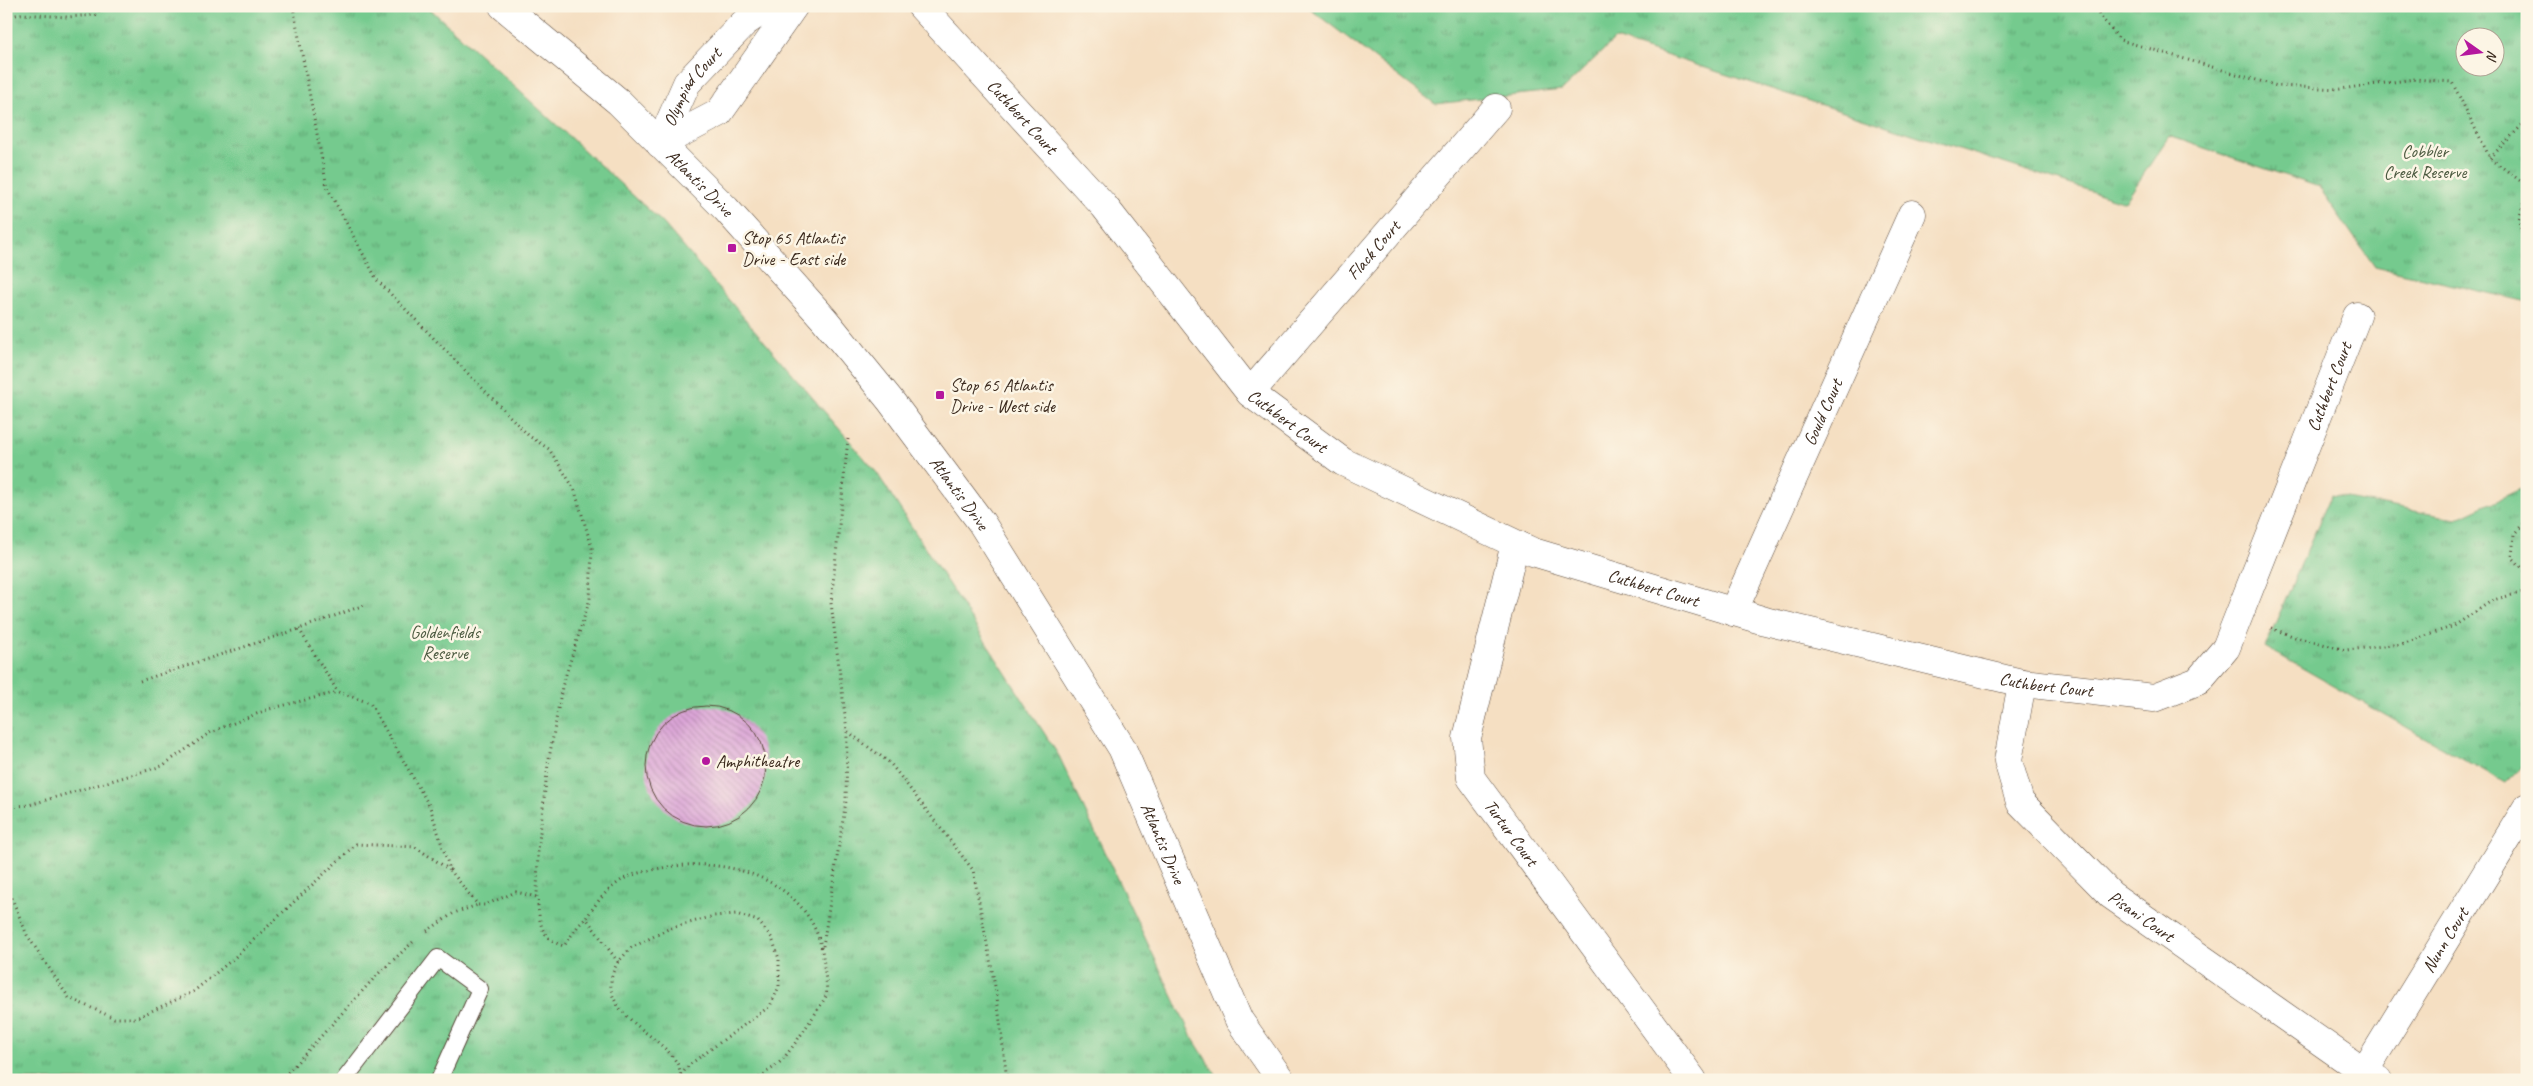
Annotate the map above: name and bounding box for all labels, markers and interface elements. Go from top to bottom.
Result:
north arrow [2456,28,2506,78]
street label: Olympiad Court [658,41,727,130]
text: N [2482,49,2501,64]
street label: Cuthbert Court [983,75,1063,160]
park label: Cobbler Creek Reserve [2384,140,2467,183]
street label: Atlantis Drive [662,145,739,222]
street label: Flack Court [1342,214,1406,284]
place label: Stop 65 Atlantis Drive - East side [742,227,846,270]
marker: Stop 65 Atlantis Drive - East side [726,242,738,254]
street label: Cuthbert Court [2302,337,2357,434]
place label: Stop 65 Atlantis Drive - West side [950,374,1056,417]
street label: Gould Court [1798,374,1848,449]
street label: Cuthbert Court [1243,384,1333,459]
marker: Stop 65 Atlantis Drive - West side [934,389,946,401]
street label: Atlantis Drive [925,452,995,535]
street label: Cuthbert Court [1605,564,1703,612]
park label: Goldenfields Reserve [410,621,482,664]
street label: Cuthbert Court [1997,667,2096,702]
place label: Amphitheatre [716,750,800,772]
marker: Amphitheatre [700,755,712,767]
street label: Turtur Court [1480,795,1544,872]
street label: Atlantis Drive [1136,799,1191,888]
street label: Pisani Court [2104,886,2180,948]
street label: Nunn Court [2417,902,2475,976]

